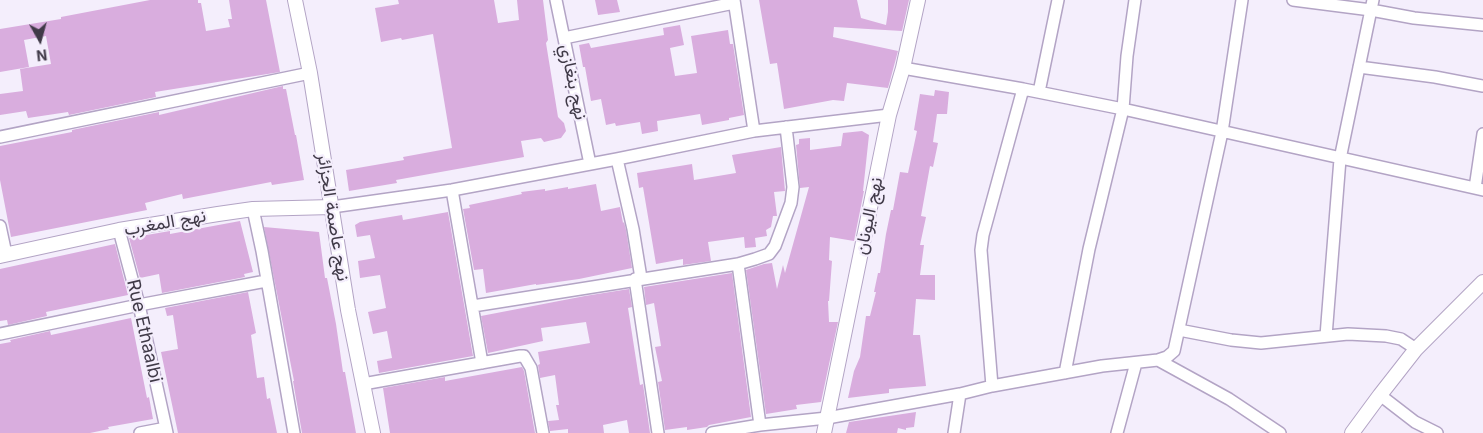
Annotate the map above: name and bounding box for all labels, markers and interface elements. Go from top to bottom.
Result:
north arrow [15,15,65,65]
street label: نهج بنغازي [554,42,592,122]
text: N [36,46,48,64]
street label: نهج عاصمة الجزائر [312,151,354,283]
street label: نهج اليونان [850,175,888,257]
street label: نهج المغرب [122,205,208,241]
street label: Rue Ethaalbi [122,277,166,385]

